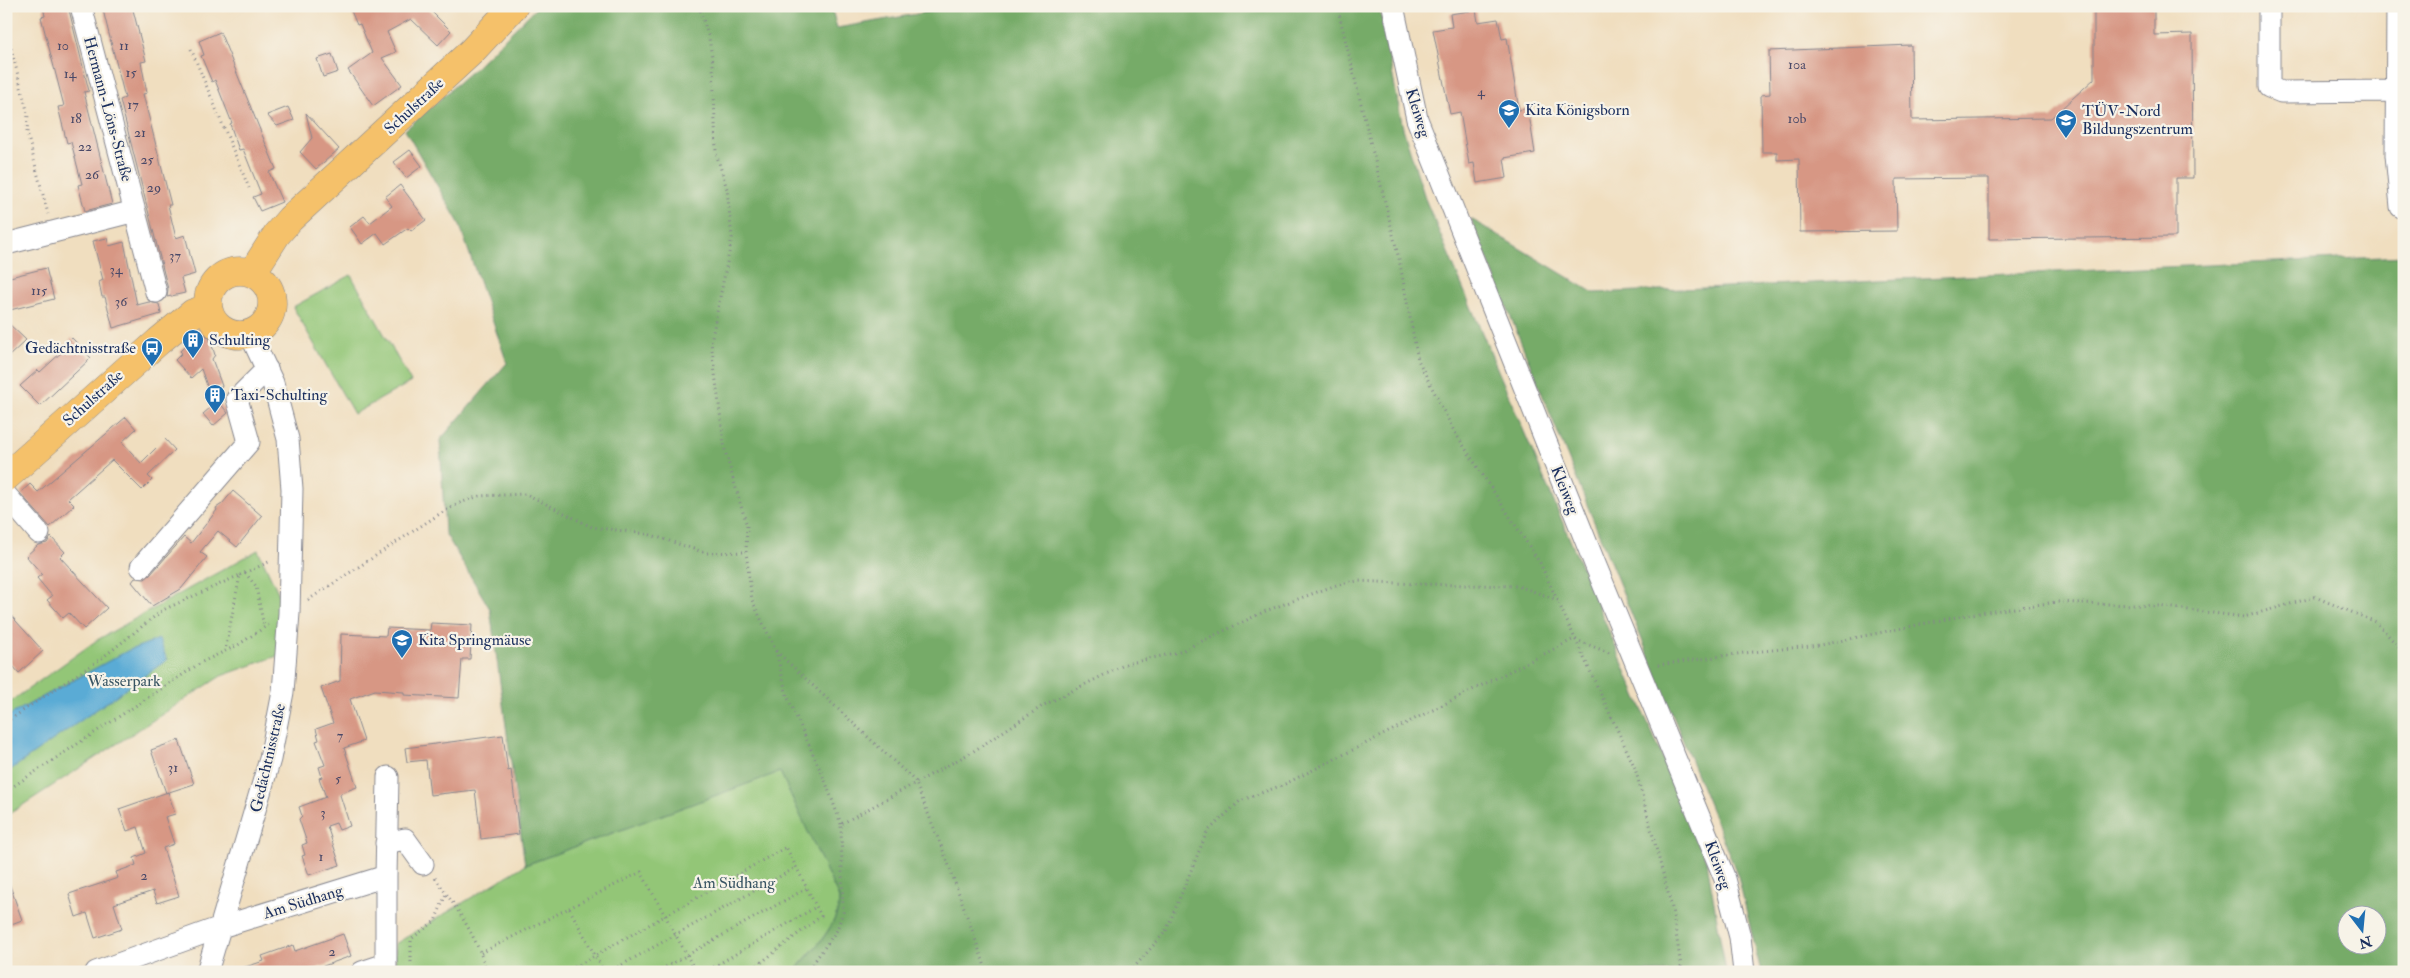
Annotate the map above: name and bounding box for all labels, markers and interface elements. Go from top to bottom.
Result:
street label: Hermann-Löns-Straße [79,34,137,184]
house number: 10 [57,37,69,54]
house number: 11 [119,37,129,54]
house number: 10a [1788,56,1806,73]
house number: 15 [125,64,137,81]
house number: 14 [64,65,78,82]
street label: Schulstraße [380,73,448,139]
house number: 4 [1477,83,1486,100]
street label: Kleiweg [1401,86,1435,141]
house number: 17 [127,96,139,113]
school or university icon: Kita Königsborn [1497,98,1521,129]
place label: Kita Königsborn [1525,100,1630,120]
place label: TÜV-Nord Bildungszentrum [2082,101,2193,139]
school or university icon: TÜV-Nord Bildungszentrum [2054,108,2078,139]
house number: 18 [70,110,82,127]
house number: 10b [1788,110,1807,127]
house number: 21 [134,124,146,141]
house number: 22 [78,138,92,155]
house number: 25 [140,151,154,168]
house number: 26 [85,166,100,183]
house number: 29 [147,179,161,196]
house number: 37 [169,247,181,264]
house number: 34 [110,261,124,278]
house number: 115 [31,282,48,299]
house number: 36 [115,293,128,310]
building icon: Schulting [181,328,205,359]
place label: Schulting [209,330,272,350]
bus stop icon: Gedächtnisstraße [140,336,164,367]
place label: Gedächtnisstraße [25,338,136,358]
street label: Schulstraße [59,365,128,430]
building icon: Taxi-Schulting [203,383,227,414]
place label: Taxi-Schulting [231,385,328,405]
street label: Kleiweg [1546,463,1584,518]
school or university icon: Kita Springmäuse [390,628,414,659]
place label: Kita Springmäuse [418,630,532,651]
park label: Wasserpark [86,671,161,692]
street label: Gedächtnisstraße [246,701,290,814]
house number: 7 [337,727,344,744]
house number: 31 [168,759,178,776]
house number: 5 [335,770,342,787]
house number: 3 [320,804,326,821]
street label: Kleiweg [1700,838,1736,893]
house number: 1 [319,848,324,865]
house number: 2 [140,867,148,884]
park label: Am Südhang [692,873,776,893]
street label: Am Südhang [260,880,346,924]
north arrow [2338,906,2388,956]
text: N [2357,932,2375,952]
house number: 2 [328,943,336,960]

